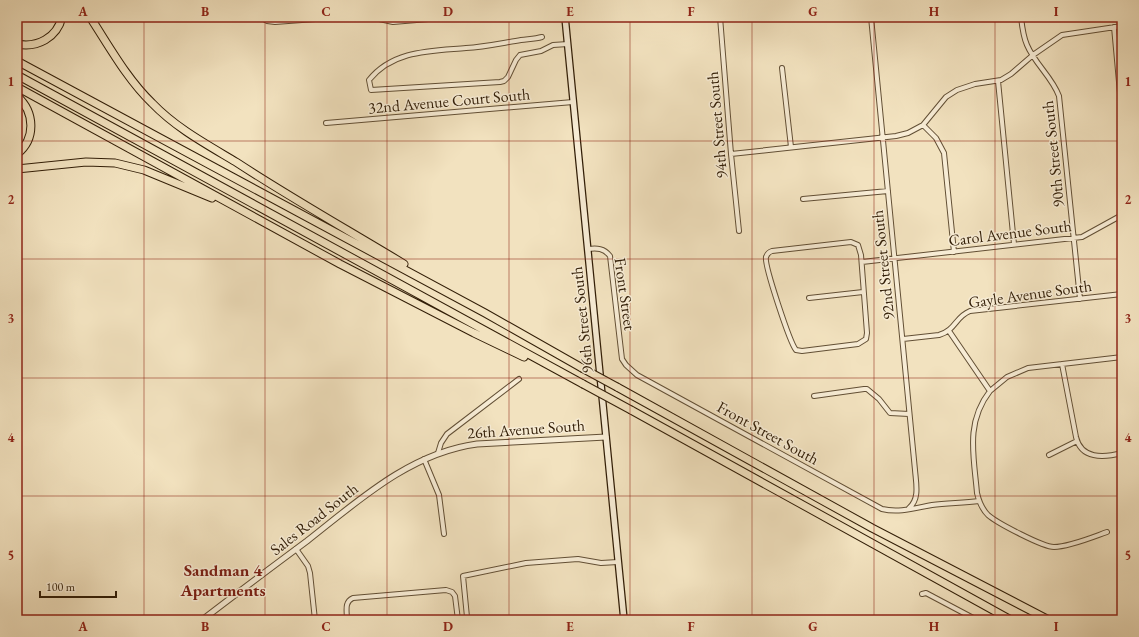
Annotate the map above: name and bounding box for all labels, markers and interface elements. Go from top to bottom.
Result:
text: A [77,3,88,20]
text: B [201,3,209,20]
text: C [321,3,331,20]
text: D [443,3,453,20]
text: E [566,3,574,20]
text: F [687,3,695,20]
text: G [808,3,818,20]
text: H [929,3,940,20]
text: I [1054,3,1059,20]
street label: 94th Street South [702,71,732,179]
text: 1 [8,73,15,90]
text: 1 [1125,73,1132,90]
street label: 32nd Avenue Court South [367,83,531,119]
street label: 90th Street South [1037,100,1069,208]
text: 2 [8,191,15,208]
text: 2 [1125,191,1132,208]
street label: 92nd Street South [867,209,899,321]
street label: Carol Avenue South [947,215,1073,251]
street label: Front Street [610,256,640,332]
street label: 96th Street South [566,266,598,374]
street label: Gayle Avenue South [967,275,1093,313]
text: 3 [8,310,15,327]
text: 3 [1125,310,1132,327]
street label: Front Street South [713,396,823,470]
street label: 26th Avenue South [466,414,586,444]
text: 4 [8,429,15,446]
text: 4 [1125,429,1132,446]
street label: Sales Road South [266,478,362,560]
text: 5 [8,547,14,564]
text: 5 [1125,547,1131,564]
district label: Sandman 4 Apartments [179,559,266,601]
scale bar [40,573,116,599]
text: 100 m [46,579,76,595]
text: A [77,618,88,635]
text: B [201,618,209,635]
text: C [321,618,331,635]
text: D [443,618,453,635]
text: E [566,618,574,635]
text: F [687,618,695,635]
text: G [808,618,818,635]
text: H [929,618,940,635]
text: I [1054,618,1059,635]

